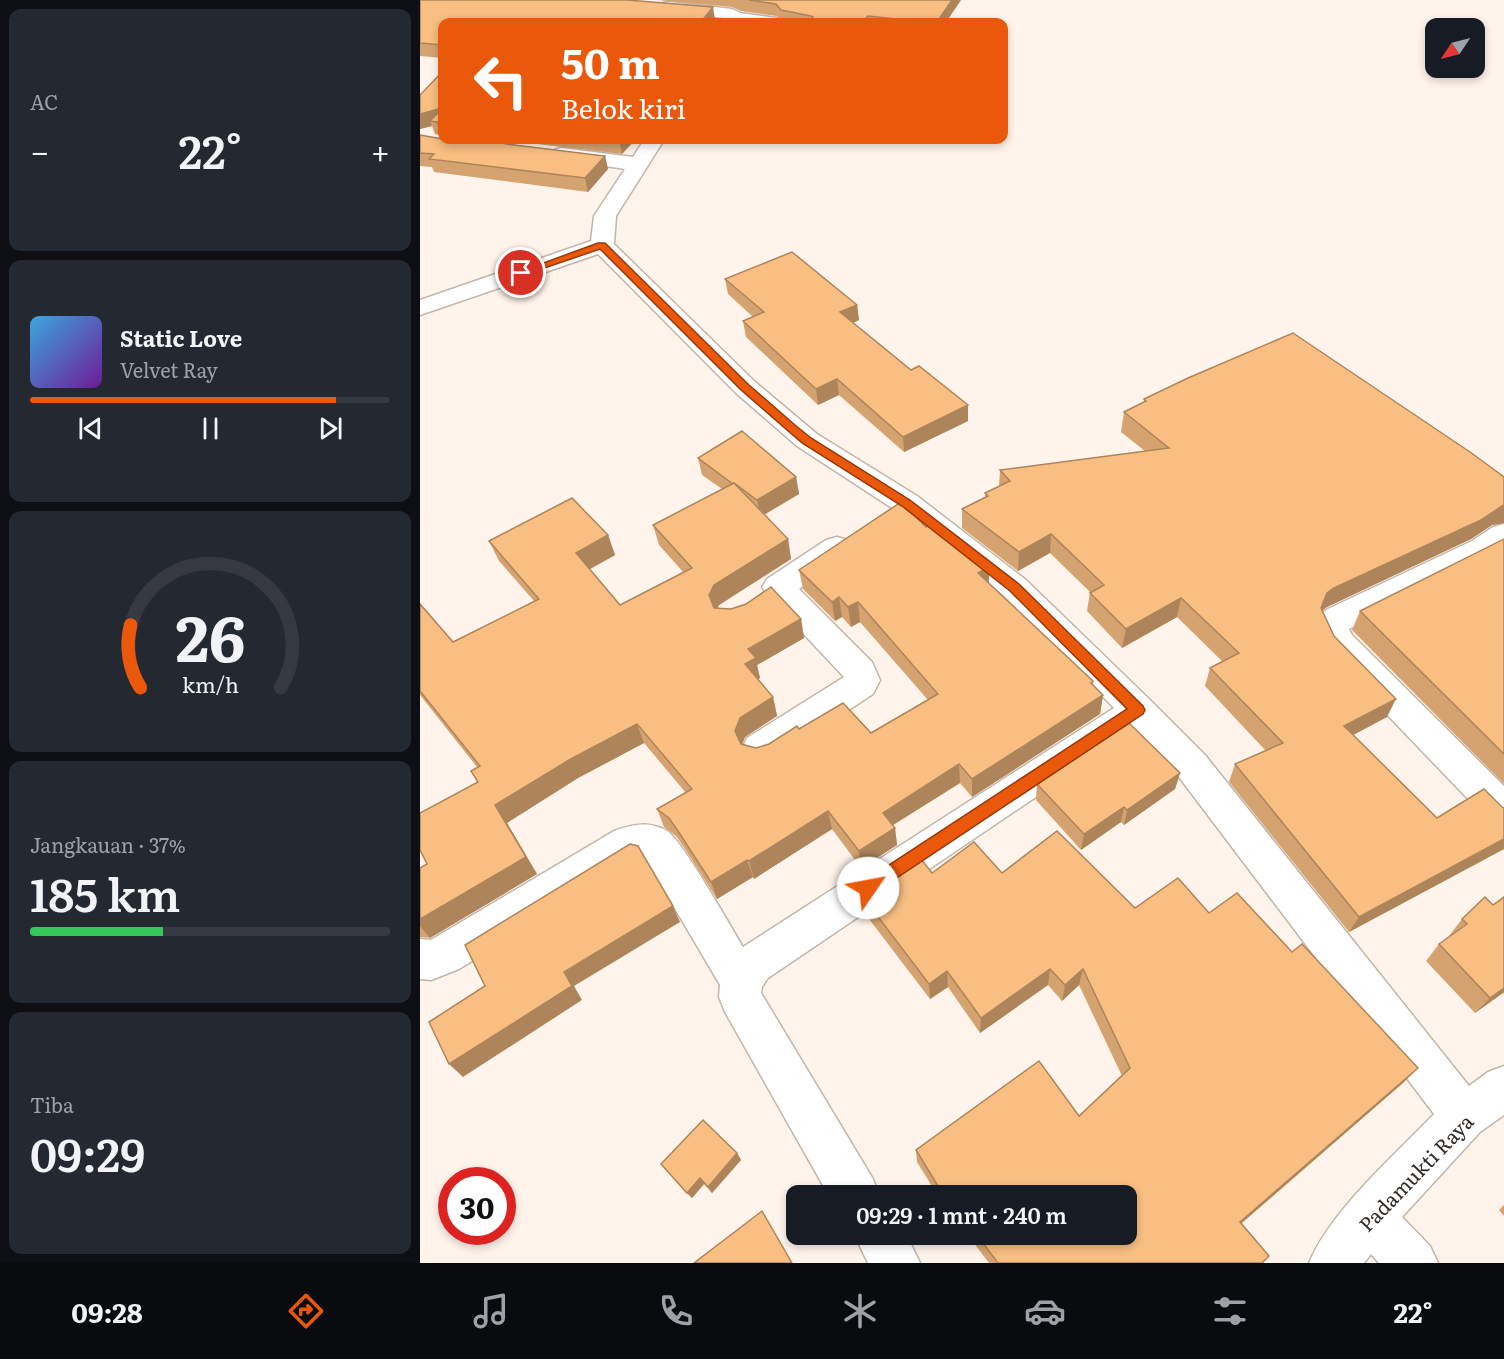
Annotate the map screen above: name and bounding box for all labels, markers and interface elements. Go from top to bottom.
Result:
north arrow [1425,18,1485,78]
map controls [1425,18,1485,78]
text: 50 m [561,30,660,92]
icon: left [462,42,540,120]
text: AC [30,86,58,116]
text: Belok kiri [561,87,686,127]
text: 22° [178,116,242,183]
text: − [30,125,49,174]
text: + [371,125,390,174]
pin [495,247,546,298]
icon: arrive [504,256,537,289]
text: Static Love [120,321,242,354]
text: Velvet Ray [120,354,218,384]
icon: previous [74,412,107,445]
icon: pause [194,412,227,445]
icon: next [314,412,347,445]
text: 26 [175,590,245,682]
text: km/h [181,669,239,701]
text: Jangkauan · 37% [30,829,186,859]
position arrow [836,856,900,920]
text: 185 km [30,859,180,926]
text: Tiba [30,1089,74,1119]
street label: Padamukti Raya [1351,1106,1479,1238]
text: 09:29 [30,1119,145,1186]
speed limit sign: 30 [438,1167,516,1245]
text: 09:29 · 1 mnt · 240 m [856,1198,1067,1231]
icon: directions [285,1290,327,1332]
icon: music [470,1290,512,1332]
icon: phone [655,1290,697,1332]
icon: climate [839,1290,881,1332]
icon: car [1024,1290,1066,1332]
icon: filters [1209,1290,1251,1332]
text: 09:28 [71,1291,143,1331]
text: 22° [1394,1291,1433,1331]

